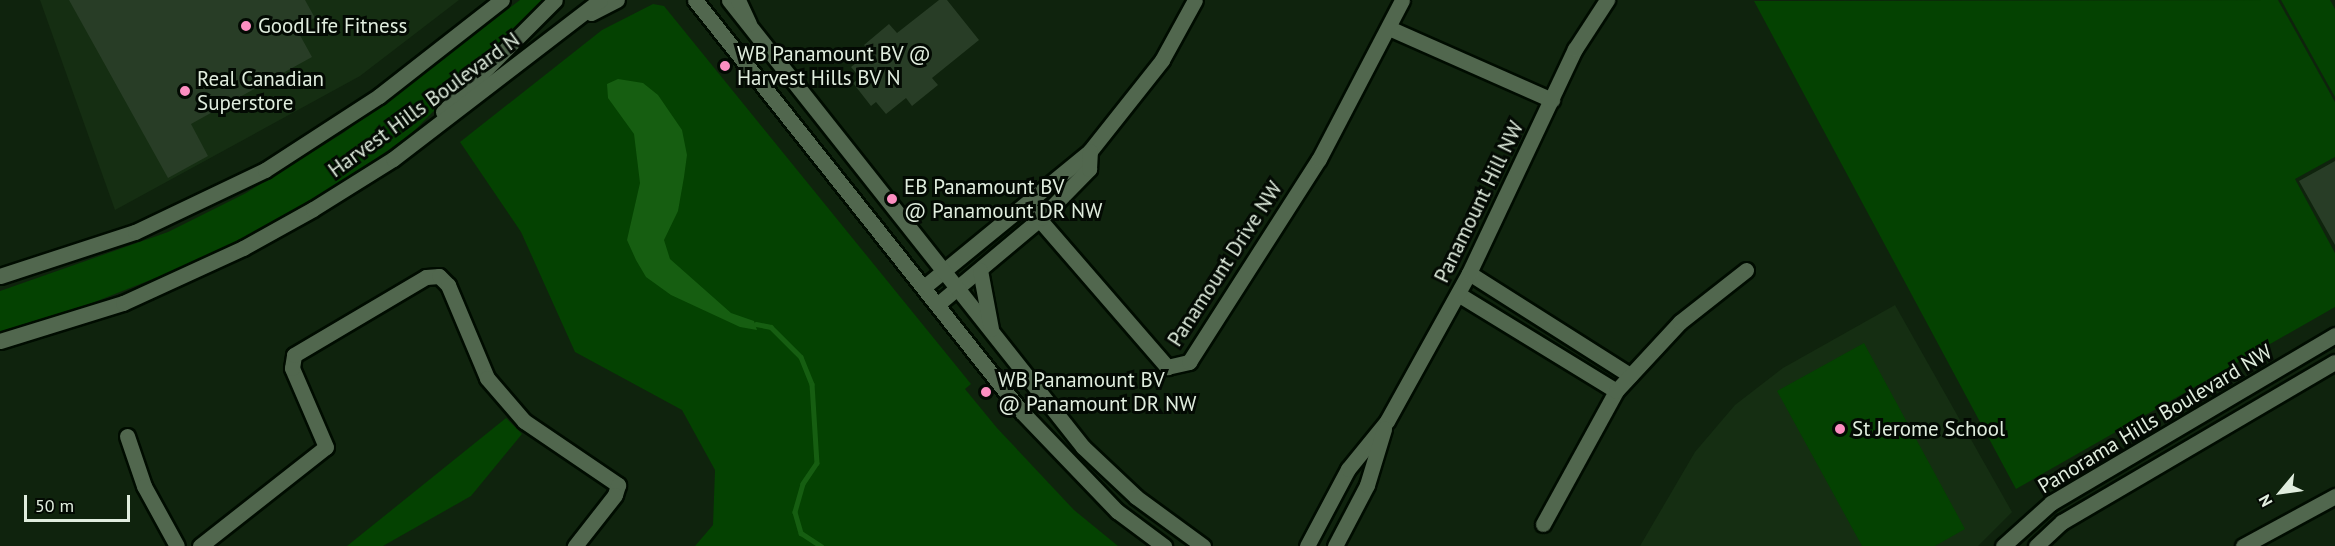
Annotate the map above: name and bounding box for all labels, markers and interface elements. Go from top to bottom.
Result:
place label: GoodLife Fitness [258,13,407,39]
marker: GoodLife Fitness [239,19,253,33]
street label: Harvest Hills Boulevard N [324,27,524,183]
place label: WB Panamount BV @ Harvest Hills BV N [737,41,932,91]
marker: WB Panamount BV @ Harvest Hills BV N [718,59,732,73]
place label: Real Canadian Superstore [197,66,324,116]
marker: Real Canadian Superstore [178,84,192,98]
street label: Panamount Hill NW [1429,117,1529,287]
place label: EB Panamount BV @ Panamount DR NW [904,174,1102,224]
street label: Panamount Drive NW [1162,177,1288,351]
marker: EB Panamount BV @ Panamount DR NW [885,192,899,206]
street label: Panorama Hills Boulevard NW [2033,339,2277,499]
place label: WB Panamount BV @ Panamount DR NW [998,367,1196,417]
marker: WB Panamount BV @ Panamount DR NW [979,385,993,399]
place label: St Jerome School [1852,416,2005,442]
marker: St Jerome School [1833,422,1847,436]
north arrow [2251,462,2311,522]
scale bar [27,483,134,521]
text: 50 m [35,494,74,517]

